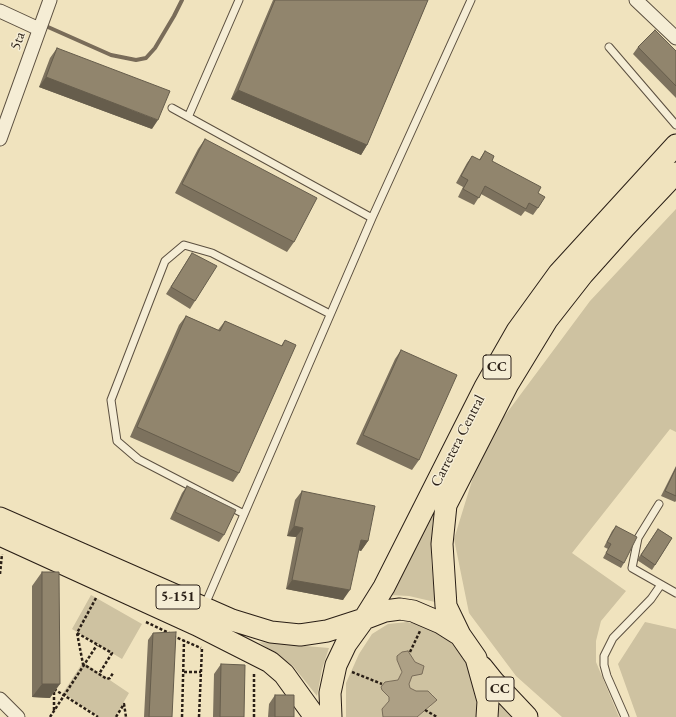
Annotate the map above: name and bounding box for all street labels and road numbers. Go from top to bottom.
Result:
street label: 5ta [6,30,30,52]
road number: CC [483,355,511,379]
street label: Carretera Central [427,392,489,490]
road number: 5-151 [156,585,200,609]
road number: CC [486,677,514,701]

